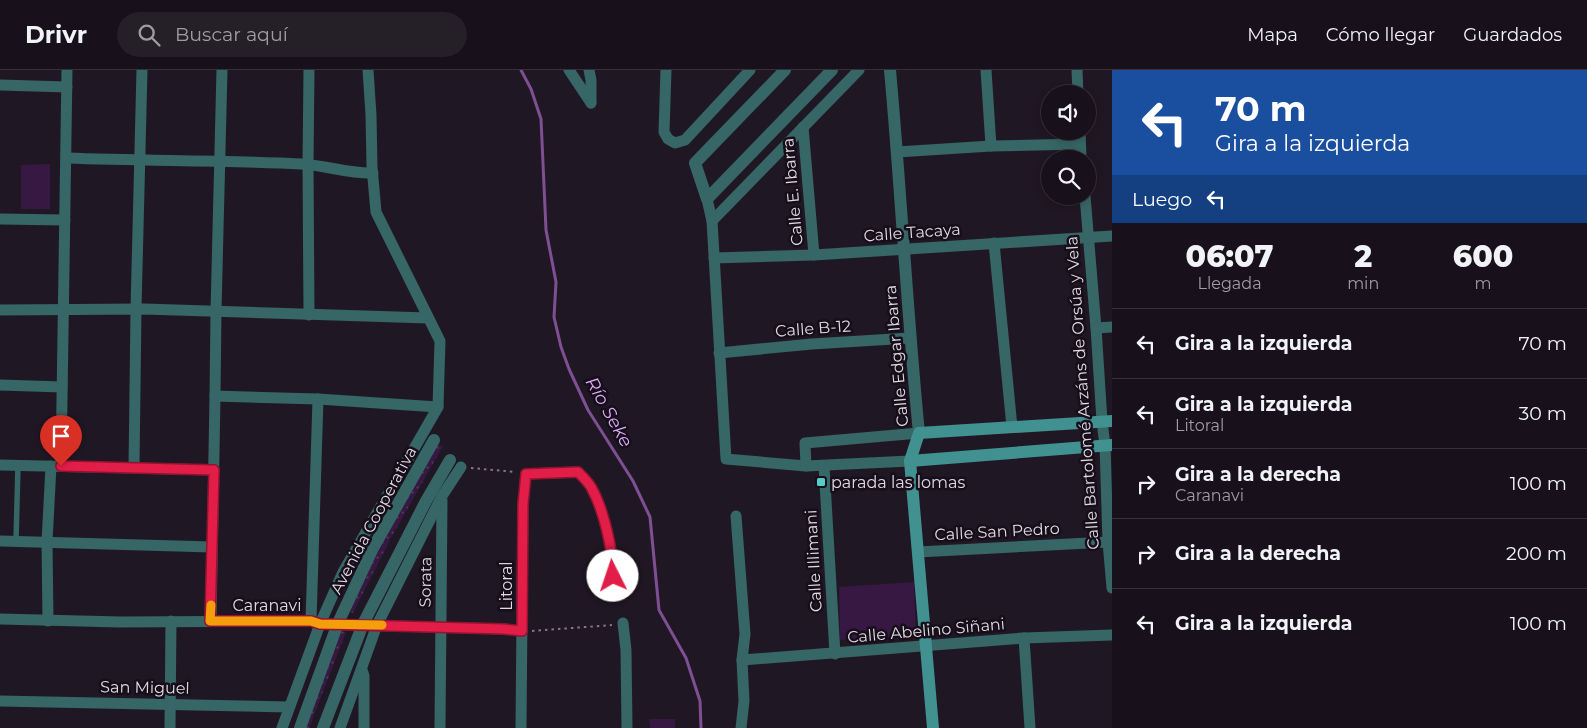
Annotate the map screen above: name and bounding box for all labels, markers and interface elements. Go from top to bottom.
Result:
search box [117,12,467,57]
text: Drivr [25,20,87,49]
icon: search [135,21,163,49]
text: Buscar aquí [175,23,288,46]
text: Mapa [1247,24,1298,46]
text: Cómo llegar [1326,24,1435,46]
text: Guardados [1463,24,1562,46]
map controls [1041,85,1096,205]
button: sound [1041,85,1096,140]
text: 70 m [1215,87,1306,130]
icon: left [1132,90,1197,155]
text: Gira a la izquierda [1215,130,1410,157]
street label: Calle E. Ibarra [778,137,807,247]
button: search [1041,150,1096,205]
icon: left [1202,185,1230,213]
text: Luego [1132,188,1192,211]
street label: Calle Tacaya [863,220,961,245]
street label: Calle Bartolomé Arzáns de Orsúa y Vela [1062,236,1103,550]
text: 06:07 [1186,238,1274,275]
text: 2 [1354,238,1372,275]
text: 600 [1453,238,1513,275]
text: Llegada [1198,274,1262,293]
text: min [1347,274,1379,293]
text: m [1475,274,1492,293]
street label: Calle Edgar Ibarra [881,284,912,428]
street label: Calle B-12 [775,316,852,341]
icon: left [1132,330,1160,358]
text: Gira a la izquierda [1175,332,1353,355]
text: 70 m [1518,332,1567,355]
water label: Río Seke [581,373,637,451]
text: Gira a la izquierda [1175,393,1353,416]
icon: left [1132,400,1160,428]
text: 30 m [1519,402,1567,425]
pin [40,415,82,466]
text: Litoral [1175,416,1224,435]
icon: arrive [47,422,75,450]
street label: Avenida Cooperativa [327,443,420,597]
text: Gira a la derecha [1175,463,1341,486]
icon: right [1132,470,1160,498]
text: 100 m [1510,472,1567,495]
place label: parada las lomas [831,473,965,492]
marker: parada las lomas [815,476,827,488]
text: Caranavi [1175,486,1244,505]
street label: Calle Illimani [801,509,826,613]
street label: Calle San Pedro [934,519,1060,544]
icon: right [1132,540,1160,568]
text: Gira a la derecha [1175,542,1341,565]
text: 200 m [1506,542,1567,565]
position arrow [586,549,638,601]
street label: Sorata [416,556,435,608]
street label: Litoral [497,561,516,611]
street label: Caranavi [233,596,301,615]
icon: left [1132,610,1160,638]
text: Gira a la izquierda [1175,612,1353,635]
text: 100 m [1510,612,1567,635]
street label: Calle Abelino Siñani [846,614,1006,647]
street label: San Miguel [100,677,190,698]

